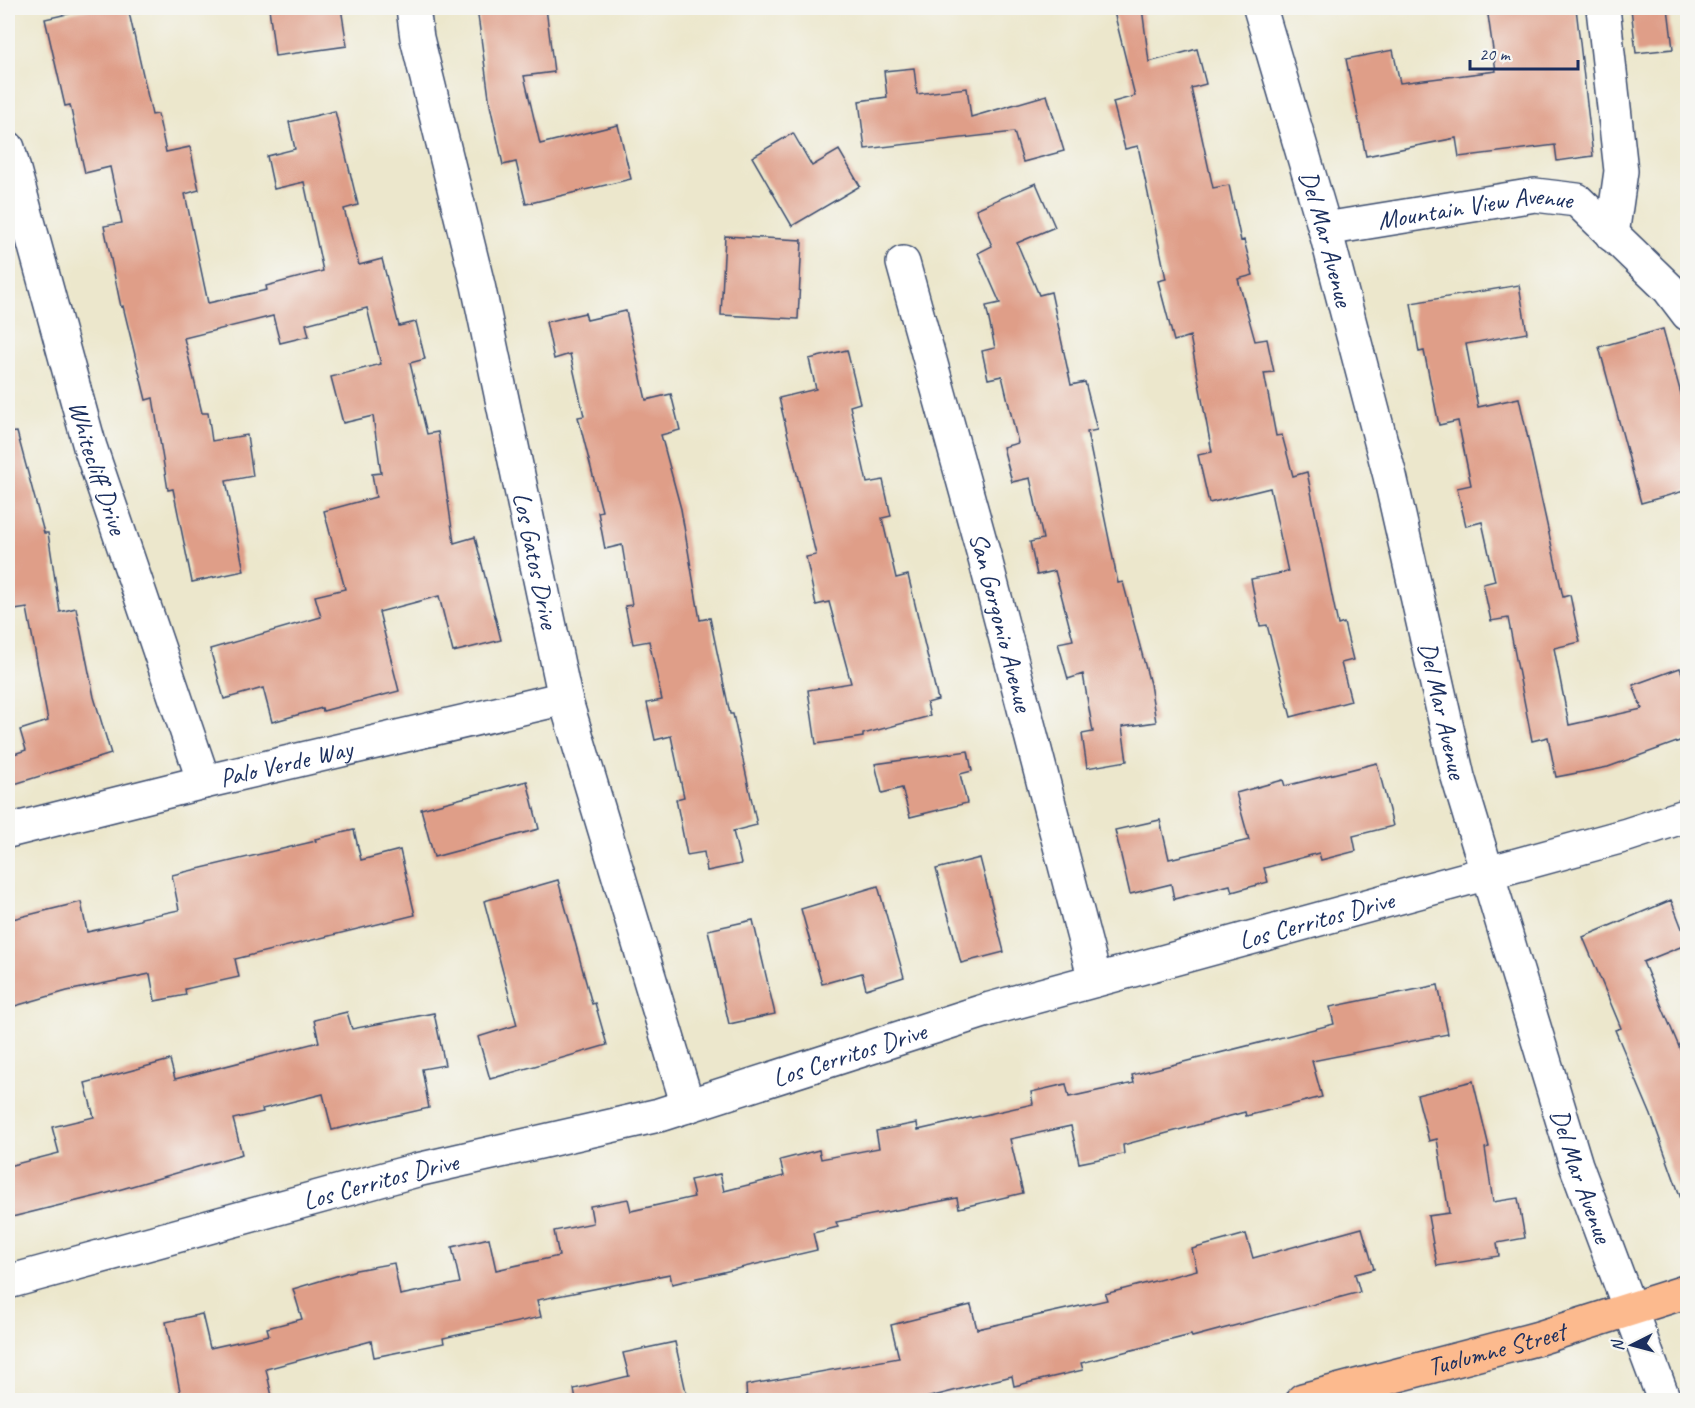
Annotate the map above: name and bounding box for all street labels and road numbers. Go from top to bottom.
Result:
street label: Del Mar Avenue [1292,167,1362,311]
street label: Mountain View Avenue [1375,178,1576,237]
street label: Whitecliff Drive [62,397,135,540]
street label: Los Gatos Drive [506,489,567,633]
street label: San Gorgonio Avenue [962,529,1041,716]
street label: Del Mar Avenue [1412,639,1475,783]
street label: Palo Verde Way [216,731,357,794]
street label: Los Cerritos Drive [1235,883,1399,957]
street label: Los Cerritos Drive [768,1014,932,1094]
street label: Del Mar Avenue [1543,1105,1621,1249]
street label: Los Cerritos Drive [299,1144,463,1217]
street label: Tuolumne Street [1424,1313,1573,1383]

